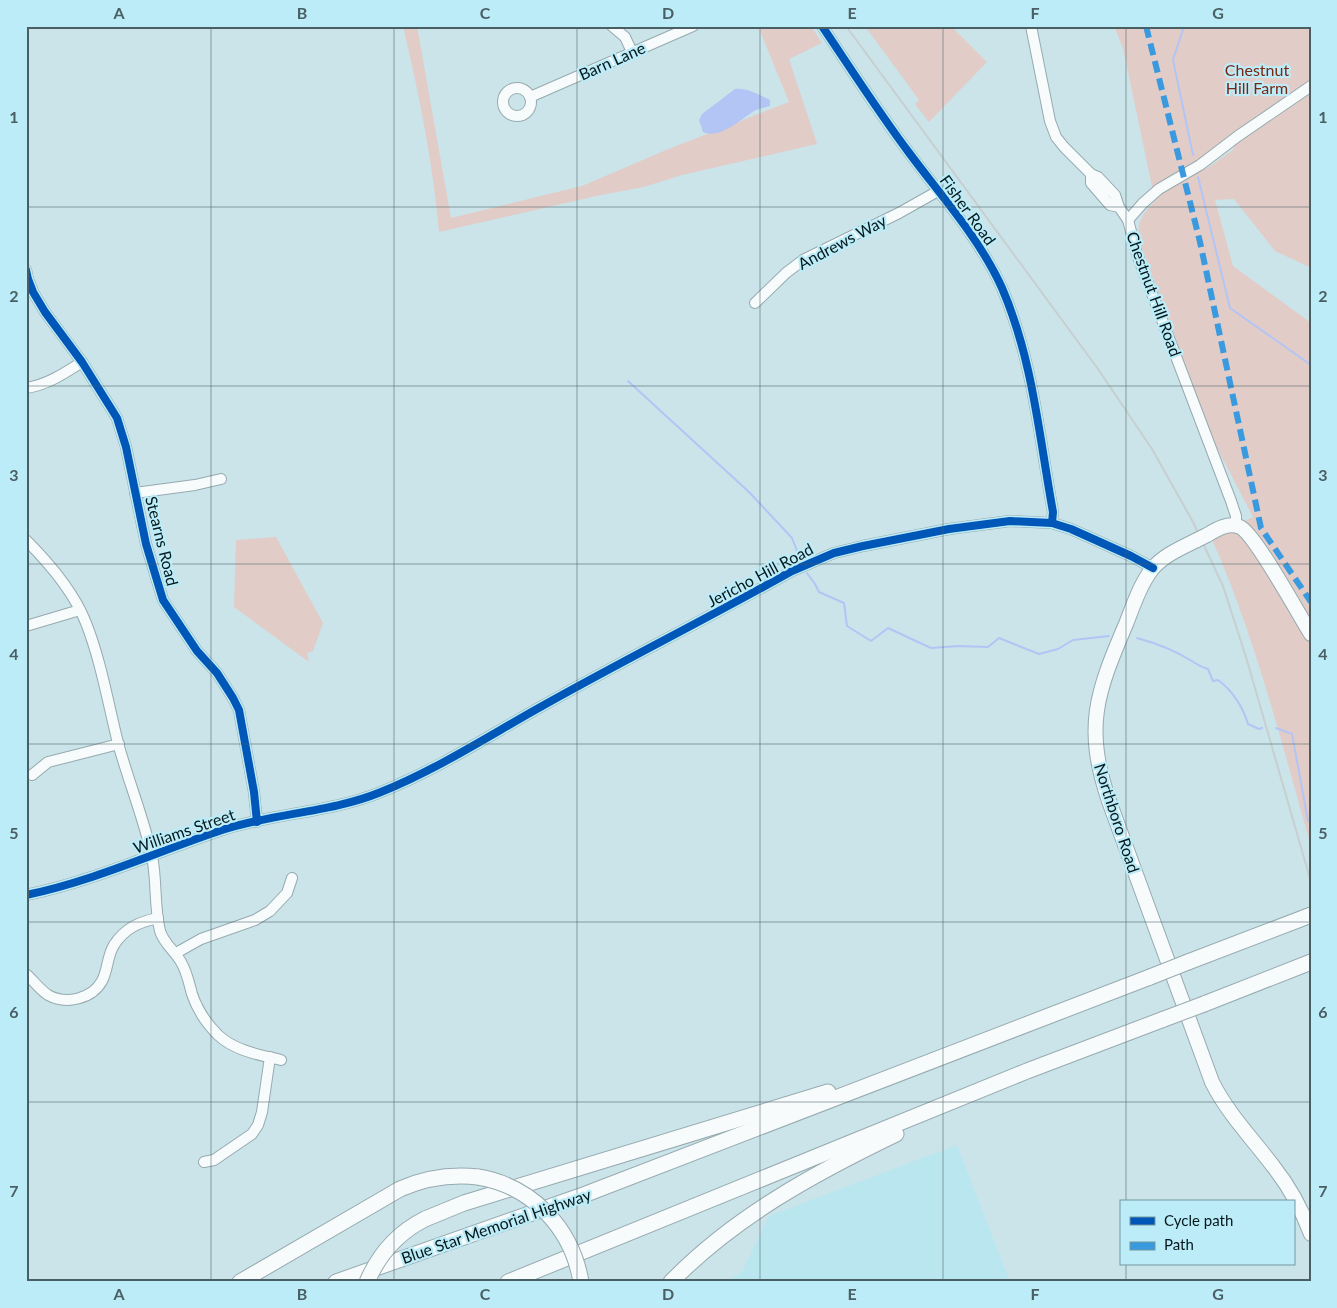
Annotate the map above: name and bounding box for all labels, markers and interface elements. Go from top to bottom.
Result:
text: A [112,3,125,22]
text: B [297,3,307,22]
text: C [480,3,491,22]
text: D [662,3,674,22]
text: E [847,3,857,22]
text: F [1030,3,1040,22]
text: G [1212,3,1224,22]
street label: Barn Lane [576,38,648,84]
park label: Chestnut Hill Farm [1225,60,1289,97]
text: 1 [9,107,19,126]
text: 1 [1318,107,1328,126]
street label: Fisher Road [937,171,1000,249]
street label: Andrews Way [794,210,890,273]
street label: Chestnut Hill Road [1123,229,1186,359]
text: 2 [9,286,19,305]
text: 2 [1318,286,1328,305]
text: 3 [9,465,19,484]
text: 3 [1318,465,1328,484]
street label: Stearns Road [142,494,183,588]
street label: Jericho Hill Road [703,539,816,611]
text: 4 [9,644,19,663]
text: 4 [1318,644,1328,663]
street label: Northboro Road [1091,761,1144,875]
street label: Williams Street [131,804,237,857]
text: 5 [9,823,19,842]
text: 5 [1318,823,1328,842]
text: 6 [9,1002,19,1021]
text: 6 [1318,1002,1328,1021]
text: 7 [9,1181,19,1200]
text: 7 [1318,1181,1328,1200]
street label: Blue Star Memorial Highway [398,1184,594,1267]
legend [1120,1200,1294,1266]
text: Cycle path [1164,1211,1233,1229]
text: Path [1164,1235,1194,1253]
text: A [112,1284,125,1303]
text: B [297,1284,307,1303]
text: C [480,1284,491,1303]
text: D [662,1284,674,1303]
text: E [847,1284,857,1303]
text: F [1030,1284,1040,1303]
text: G [1212,1284,1224,1303]

